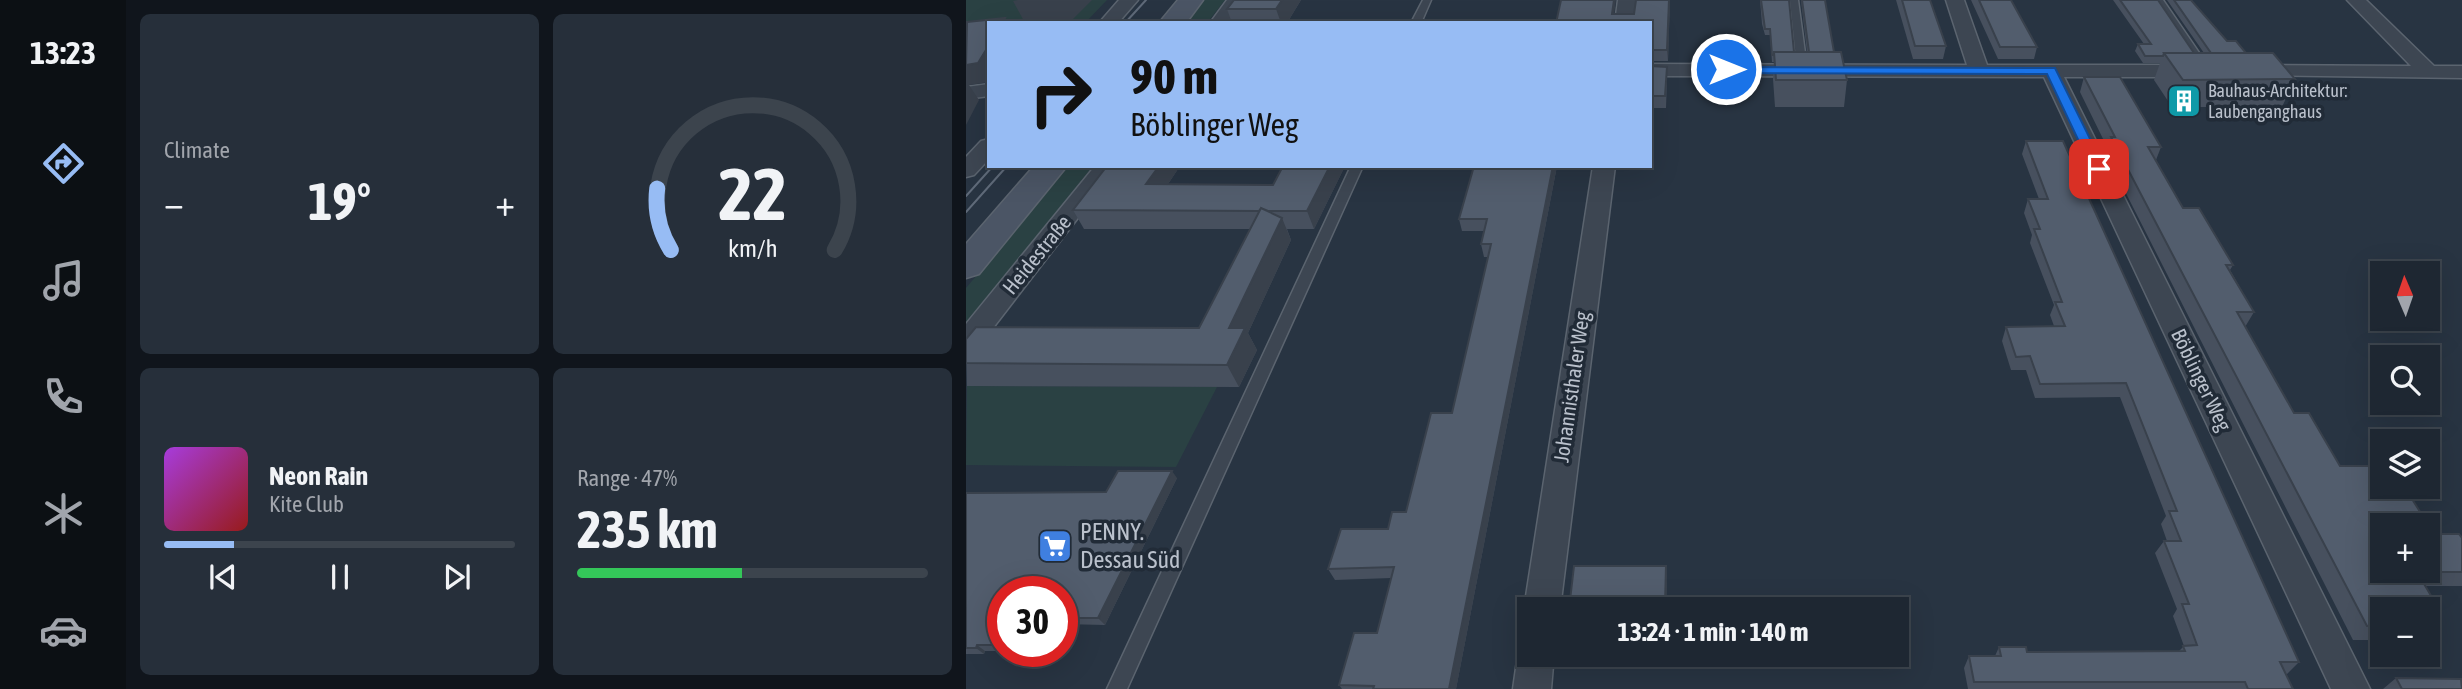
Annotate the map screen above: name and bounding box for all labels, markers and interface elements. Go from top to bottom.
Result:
position arrow [1689,32,1763,106]
text: 13:23 [30,34,96,71]
text: 90 m [1130,48,1218,104]
icon: right [1015,49,1106,140]
place label: Bauhaus-Architektur: Laubenganghaus [2208,80,2347,122]
building icon: Bauhaus-Architektur: Laubenganghaus [2165,82,2203,120]
text: Böblinger Weg [1130,106,1299,143]
text: Climate [164,137,230,163]
icon: directions [39,139,88,188]
pin [2069,139,2129,199]
icon: arrive [2080,150,2118,188]
text: 22 [718,152,787,235]
text: 19° [308,171,371,231]
text: − [164,181,184,224]
text: + [495,181,515,224]
street label: Heidestraße [997,210,1075,299]
text: km/h [728,234,777,262]
icon: music [39,256,88,305]
north arrow [2370,261,2440,331]
map controls [2370,261,2440,667]
street label: Johannisthaler Weg [1549,310,1593,464]
street label: Böblinger Weg [2167,325,2237,435]
button: search [2370,345,2440,415]
icon: phone [39,372,88,421]
button: layers [2370,429,2440,499]
text: Neon Rain [269,461,368,491]
text: Range · 47% [577,465,677,491]
icon: climate [39,489,88,538]
text: Kite Club [269,491,344,517]
text: 235 km [577,499,718,559]
button: + [2370,513,2440,583]
place label: PENNY. Dessau Süd [1080,518,1180,573]
supermarket icon: PENNY. Dessau Süd [1036,527,1074,565]
icon: previous [204,558,242,596]
icon: pause [321,558,359,596]
icon: next [438,558,476,596]
speed limit sign: 30 [987,576,1078,667]
button: − [2370,597,2440,667]
icon: car [39,606,88,655]
text: 13:24 · 1 min · 140 m [1618,617,1808,647]

